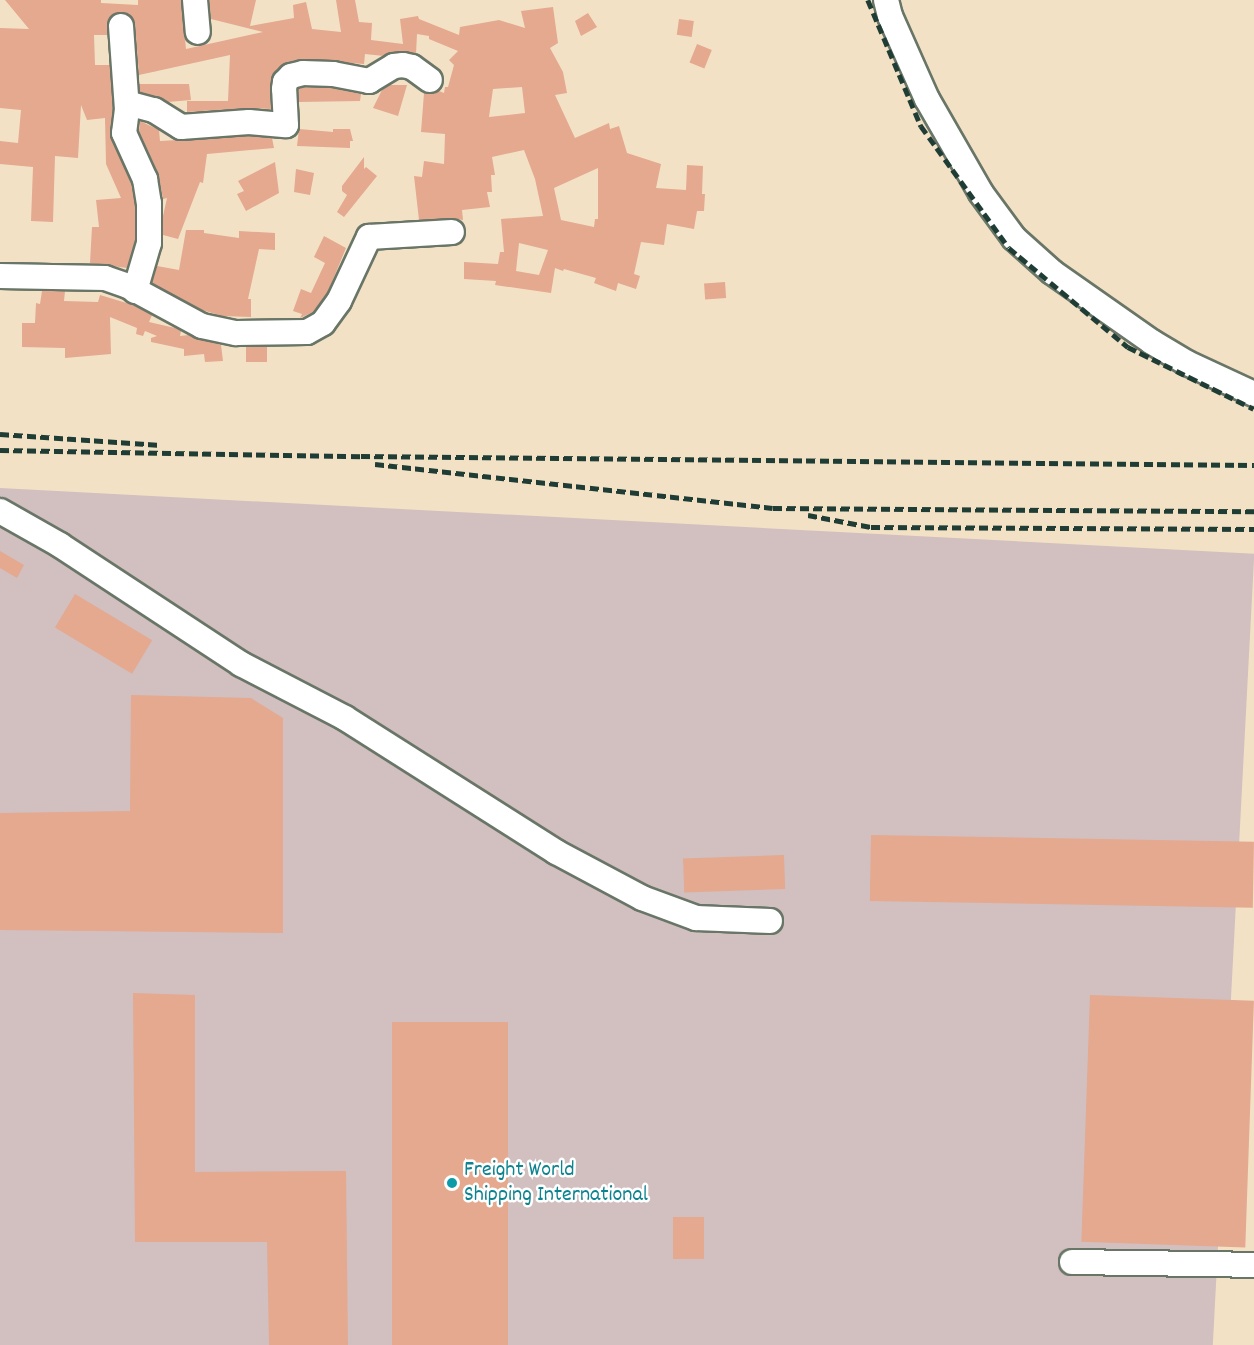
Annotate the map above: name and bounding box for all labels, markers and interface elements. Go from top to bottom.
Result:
place label: Freight World Shipping International [464,1157,648,1208]
marker: Freight World Shipping International [445,1176,459,1190]

